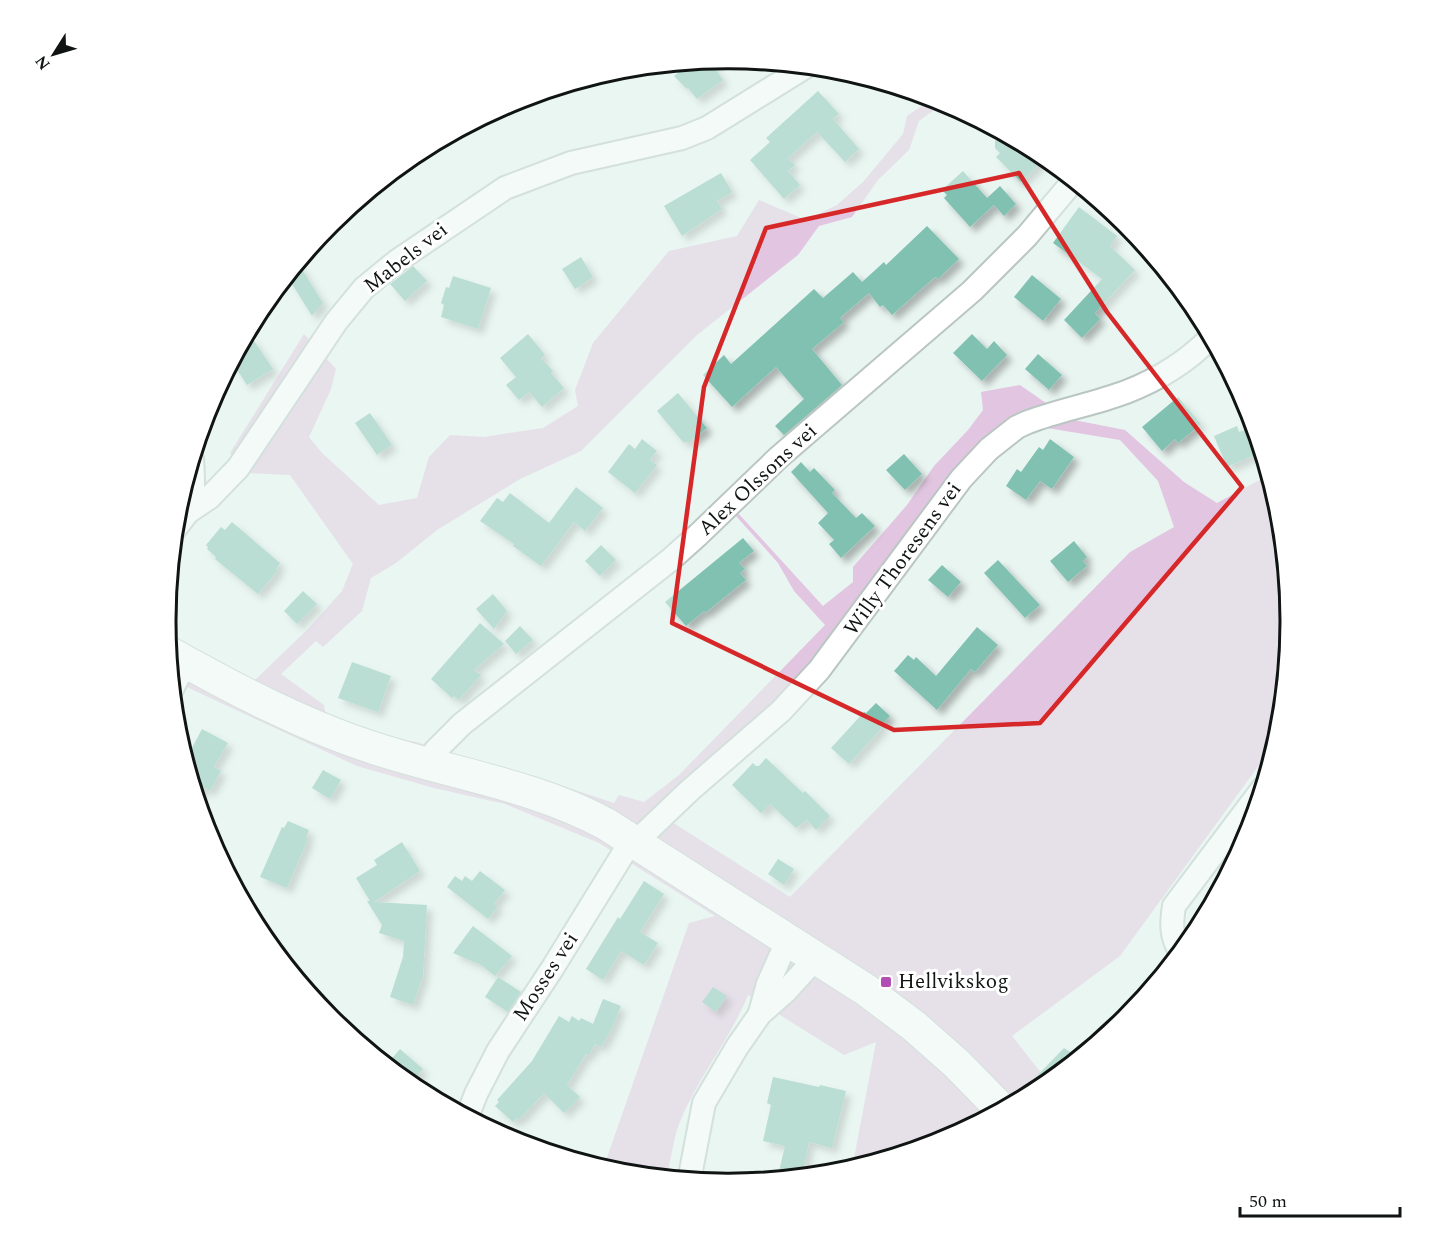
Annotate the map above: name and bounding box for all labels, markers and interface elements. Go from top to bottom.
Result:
north arrow [24,24,84,84]
text: N [29,50,56,75]
street label: Mabels vei [357,215,455,301]
street label: Alex Olssons vei [691,416,825,544]
street label: Willy Thoresens vei [836,475,970,643]
street label: Mosses vei [505,926,587,1028]
place label: Hellvikskog [898,966,1009,998]
marker: Hellvikskog [879,975,893,989]
scale bar [1240,1180,1400,1218]
text: 50 m [1249,1188,1287,1215]

